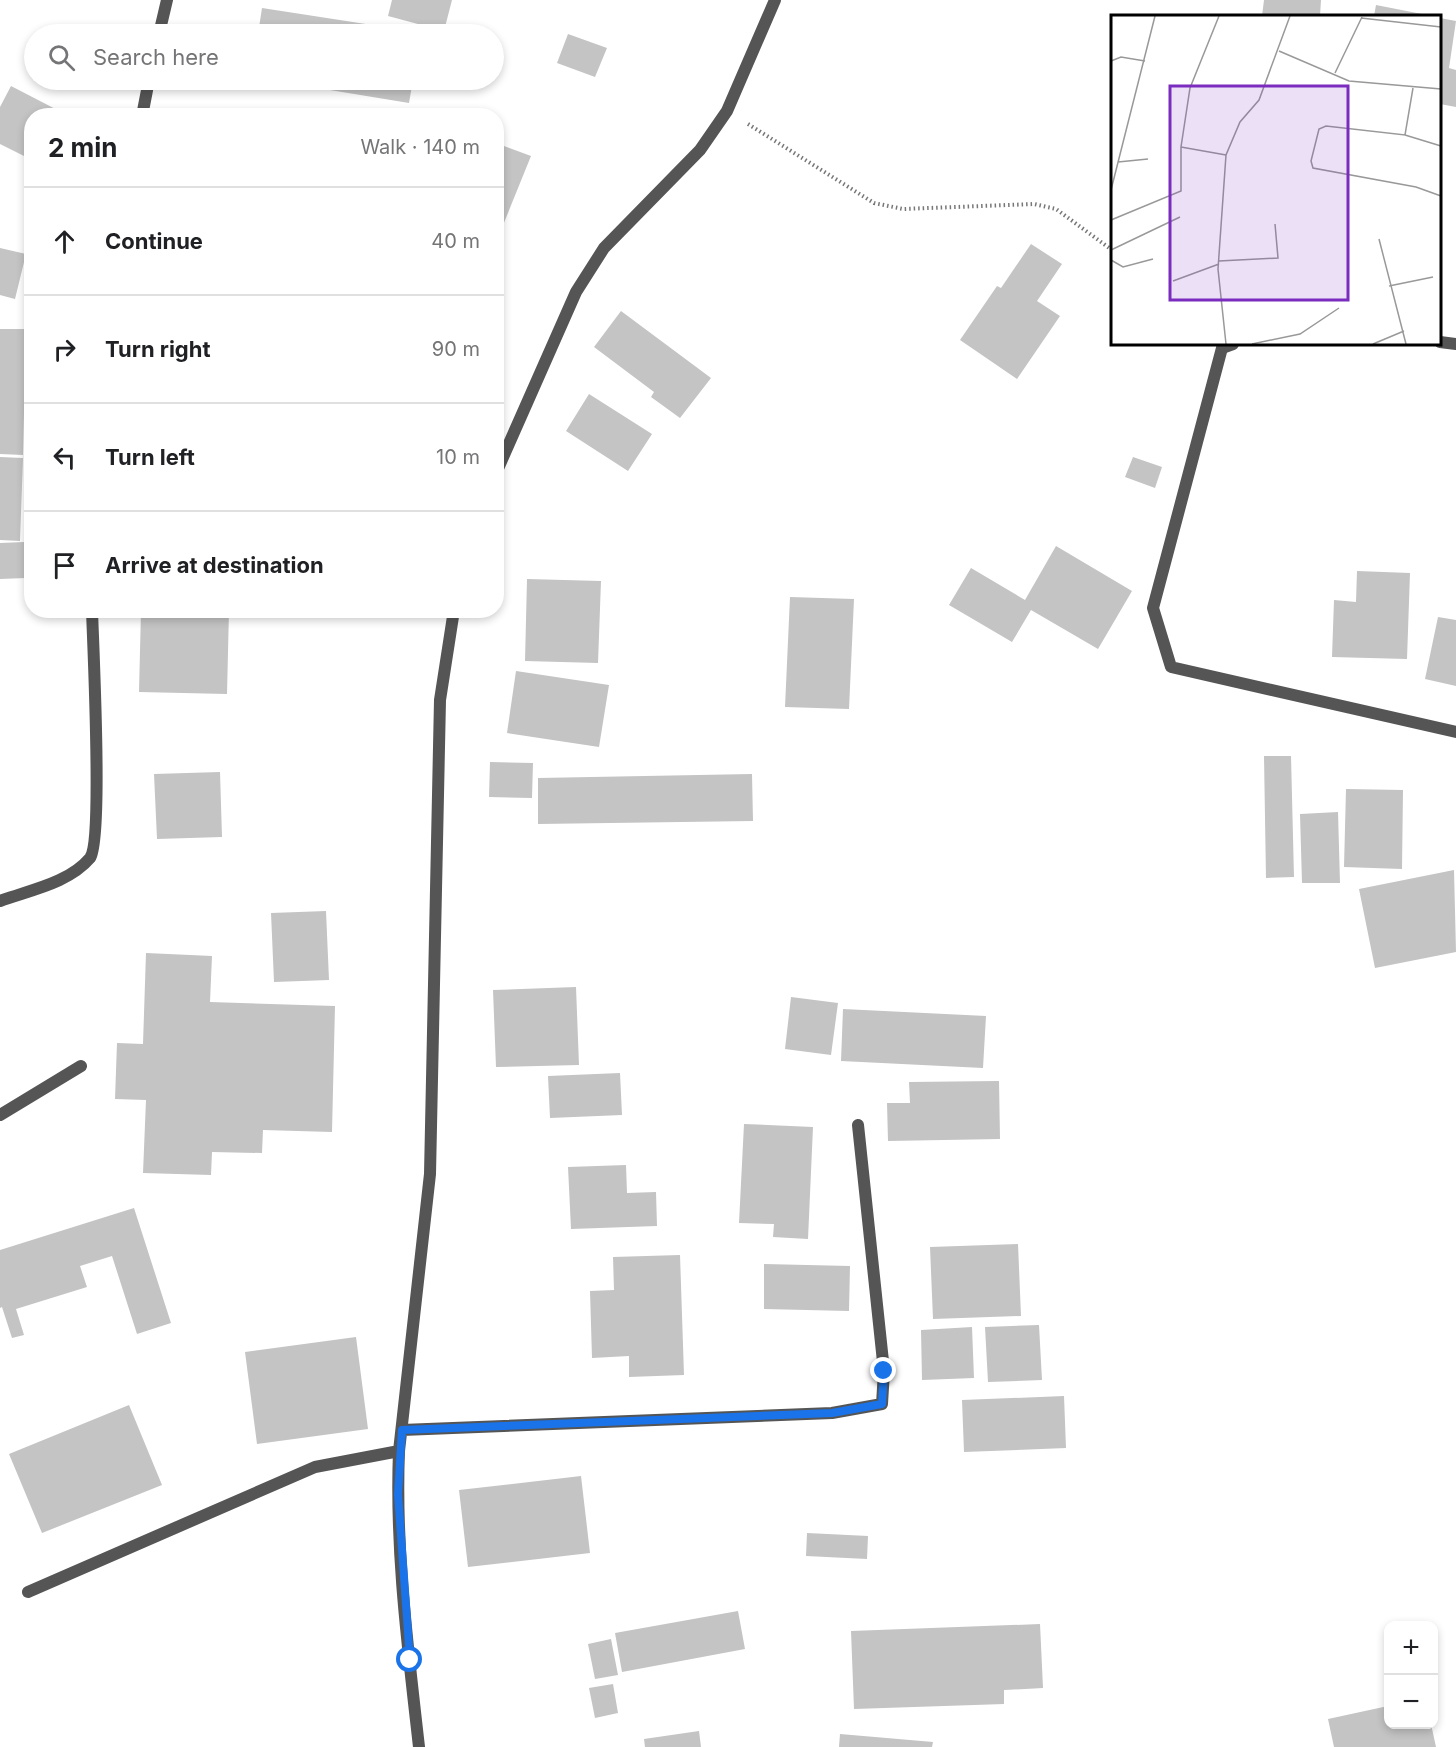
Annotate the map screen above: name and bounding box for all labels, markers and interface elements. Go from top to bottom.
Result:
inset map [1111,15,1441,345]
search box [24,24,504,90]
icon: search [45,41,78,74]
text: Search here [93,44,219,70]
text: 2 min [48,132,118,163]
text: Walk · 140 m [360,135,480,159]
icon: ahead [48,225,81,258]
text: Continue [105,228,203,254]
text: 40 m [431,229,480,253]
icon: right [48,333,81,366]
text: Turn right [105,336,211,362]
text: 90 m [432,337,480,361]
icon: left [48,441,81,474]
text: Turn left [105,444,195,470]
text: 10 m [436,445,480,469]
icon: arrive [48,549,81,582]
text: Arrive at destination [105,552,324,578]
route end [870,1357,896,1383]
map controls [1384,1621,1438,1729]
button: + [1384,1621,1438,1675]
route start [396,1646,422,1672]
button: − [1384,1675,1438,1729]

